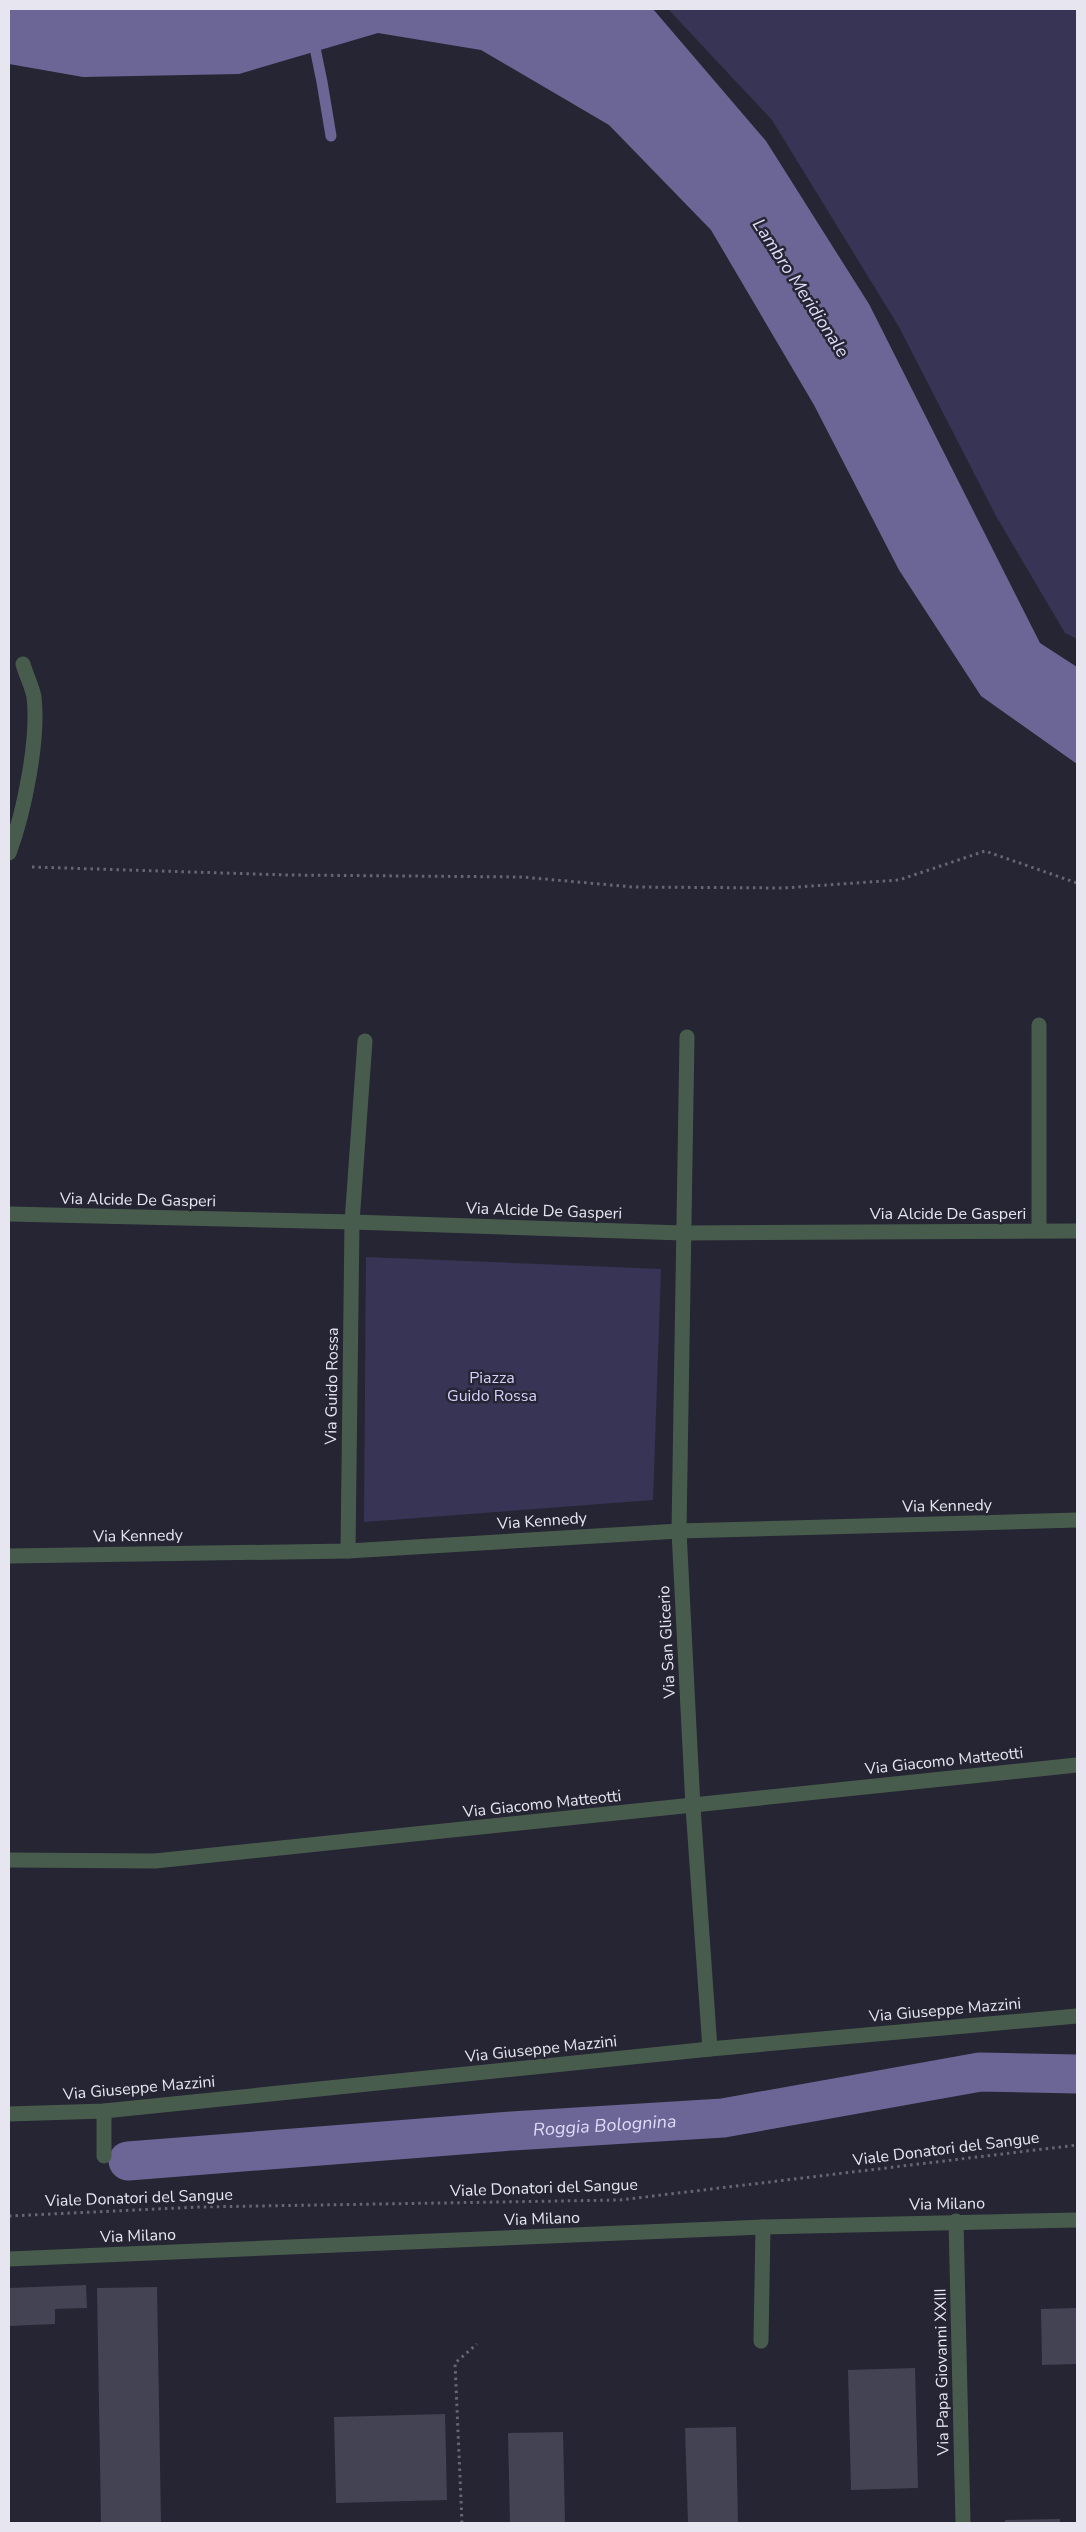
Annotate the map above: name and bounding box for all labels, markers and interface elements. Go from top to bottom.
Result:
water label: Lambro Meridionale [747,214,855,362]
street label: Via Alcide De Gasperi [59,1188,216,1212]
street label: Via Alcide De Gasperi [465,1197,622,1225]
street label: Via Alcide De Gasperi [869,1203,1026,1225]
street label: Via Guido Rossa [320,1327,344,1446]
park label: Piazza Guido Rossa [447,1367,537,1407]
street label: Via Kennedy [901,1494,993,1518]
street label: Via Kennedy [495,1507,588,1535]
street label: Via Kennedy [92,1524,184,1548]
street label: Via San Glicerio [653,1585,681,1700]
street label: Via Giacomo Matteotti [863,1742,1024,1780]
street label: Via Giacomo Matteotti [461,1785,622,1823]
street label: Via Giuseppe Mazzini [867,1992,1022,2028]
street label: Via Giuseppe Mazzini [463,2030,618,2068]
street label: Via Giuseppe Mazzini [61,2070,216,2106]
water label: Roggia Bolognina [532,2109,677,2142]
street label: Viale Donatori del Sangue [850,2127,1041,2171]
street label: Viale Donatori del Sangue [449,2174,638,2202]
street label: Viale Donatori del Sangue [44,2184,233,2212]
street label: Via Milano [908,2192,985,2216]
street label: Via Milano [503,2207,580,2231]
street label: Via Milano [99,2224,176,2248]
street label: Via Papa Giovanni XXIII [930,2288,954,2457]

